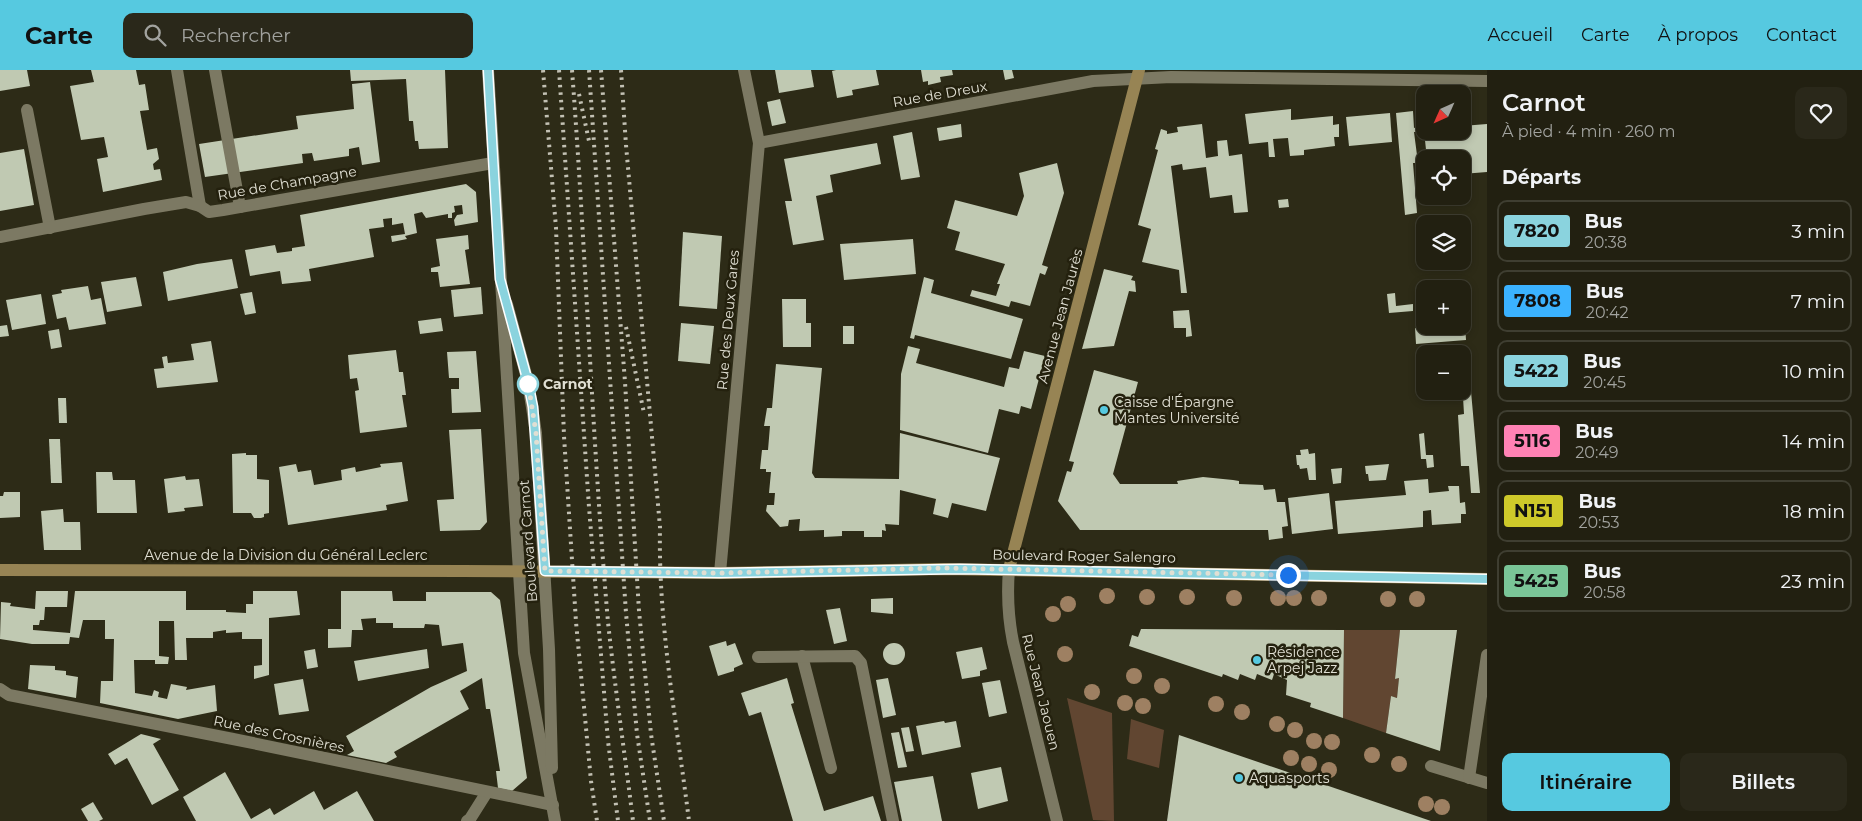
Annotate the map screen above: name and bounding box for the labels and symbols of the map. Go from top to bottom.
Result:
street label: Rue de Dreux [891,77,989,111]
north arrow [1416,85,1471,140]
street label: Rue de Champagne [216,162,358,204]
street label: Avenue Jean Jaurès [1033,247,1087,385]
street label: Rue des Deux Gares [713,249,743,391]
marker: Carnot [517,373,539,395]
place label: Carnot [543,375,593,393]
place label: Caisse d'Épargne Mantes Université [1114,393,1240,427]
marker: Caisse d'Épargne Mantes Université [1098,404,1110,416]
street label: Boulevard Carnot [515,479,541,603]
street label: Boulevard Roger Salengro [992,545,1176,567]
street label: Avenue de la Division du Général Leclerc [144,546,428,564]
your location [1276,563,1301,588]
street label: Rue Jean Jaouen [1018,632,1064,752]
place label: Résidence Arpej Jazz [1267,643,1340,677]
marker: Résidence Arpej Jazz [1251,654,1263,666]
street label: Rue des Crosnières [212,711,346,757]
place label: Aquasports [1249,769,1330,787]
marker: Aquasports [1233,772,1245,784]

